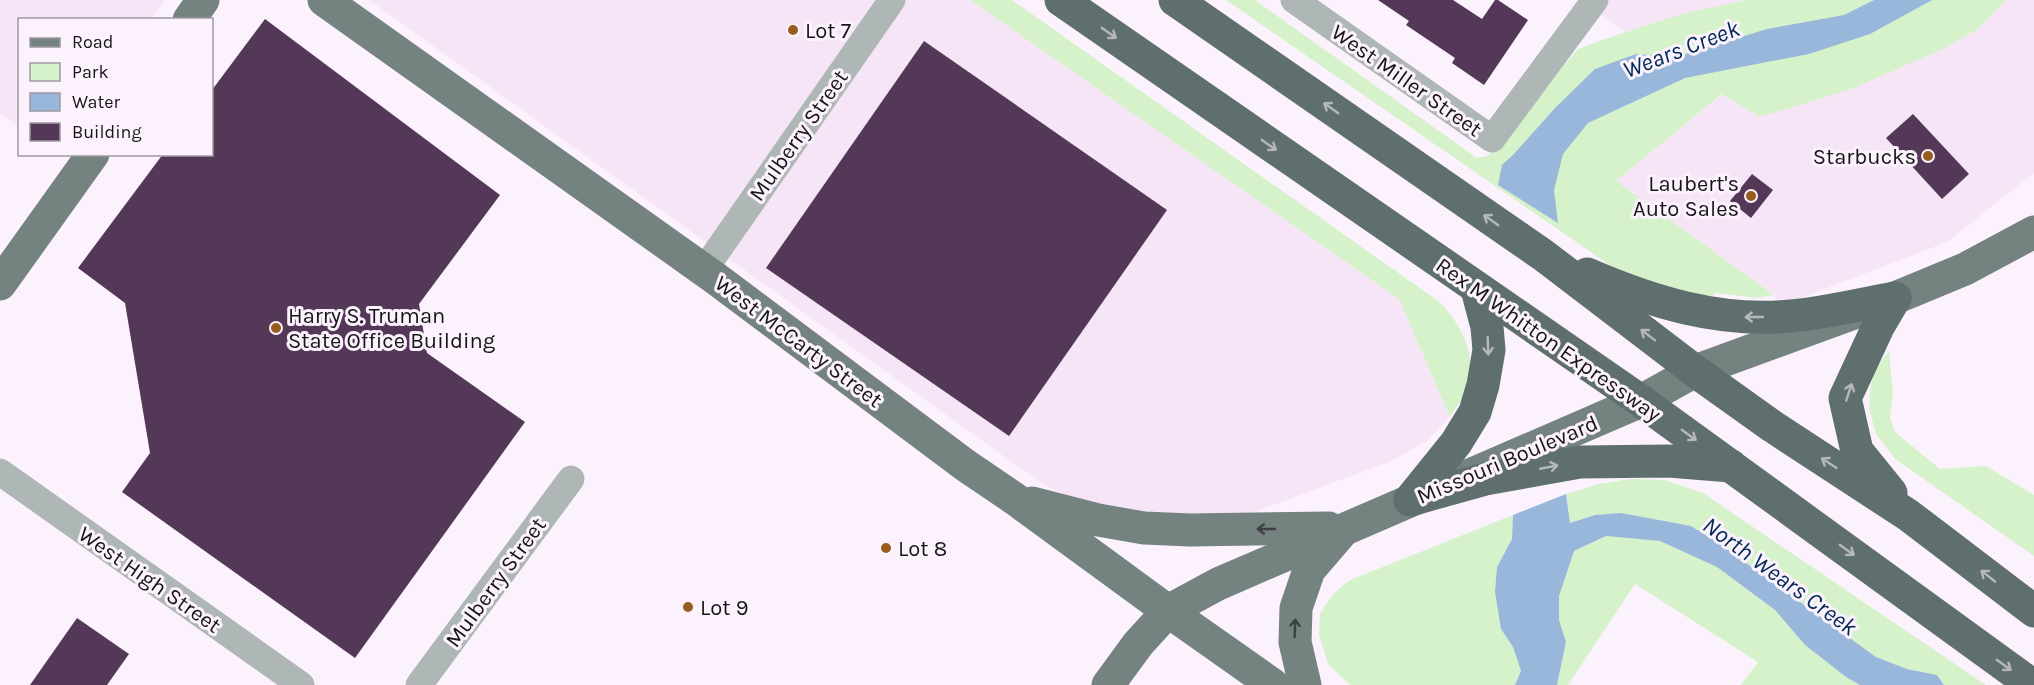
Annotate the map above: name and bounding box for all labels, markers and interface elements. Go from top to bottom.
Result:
water label: Wears Creek [1619,14,1744,84]
legend [18,18,213,156]
place label: Lot 7 [805,18,851,44]
street label: West Miller Street [1326,19,1487,142]
marker: Lot 7 [786,23,800,37]
one-way arrow [1100,27,1116,39]
text: Road [72,31,113,53]
text: Park [72,61,109,83]
street label: Mulberry Street [744,65,854,206]
text: Water [72,91,120,113]
one-way arrow [1324,102,1340,114]
text: Building [72,121,142,143]
one-way arrow [1260,139,1277,151]
place label: Starbucks [1813,144,1916,170]
marker: Starbucks [1921,149,1935,163]
place label: Laubert's Auto Sales [1633,171,1739,222]
marker: Laubert's Auto Sales [1744,189,1758,203]
one-way arrow [1484,214,1500,226]
street label: Rex M Whitton Expressway [1431,252,1666,428]
street label: West McCarty Street [710,270,887,413]
place label: Harry S. Truman State Office Building [288,303,496,354]
one-way arrow [1744,311,1764,323]
marker: Harry S. Truman State Office Building [269,321,283,335]
one-way arrow [1641,329,1657,342]
one-way arrow [1482,336,1494,356]
one-way arrow [1844,383,1855,402]
street label: Missouri Boulevard [1413,410,1602,510]
one-way arrow [1680,429,1696,441]
one-way arrow [1821,456,1838,468]
one-way arrow [1538,462,1558,473]
water label: North Wears Creek [1698,511,1863,642]
street label: Mulberry Street [440,513,552,653]
street label: West High Street [73,521,226,639]
one-way arrow [1256,523,1276,535]
place label: Lot 8 [898,536,947,562]
marker: Lot 8 [879,541,893,555]
one-way arrow [1838,544,1854,556]
one-way arrow [1980,569,1996,582]
place label: Lot 9 [700,595,749,621]
marker: Lot 9 [681,600,695,614]
one-way arrow [1289,618,1301,638]
one-way arrow [1996,658,2012,671]

